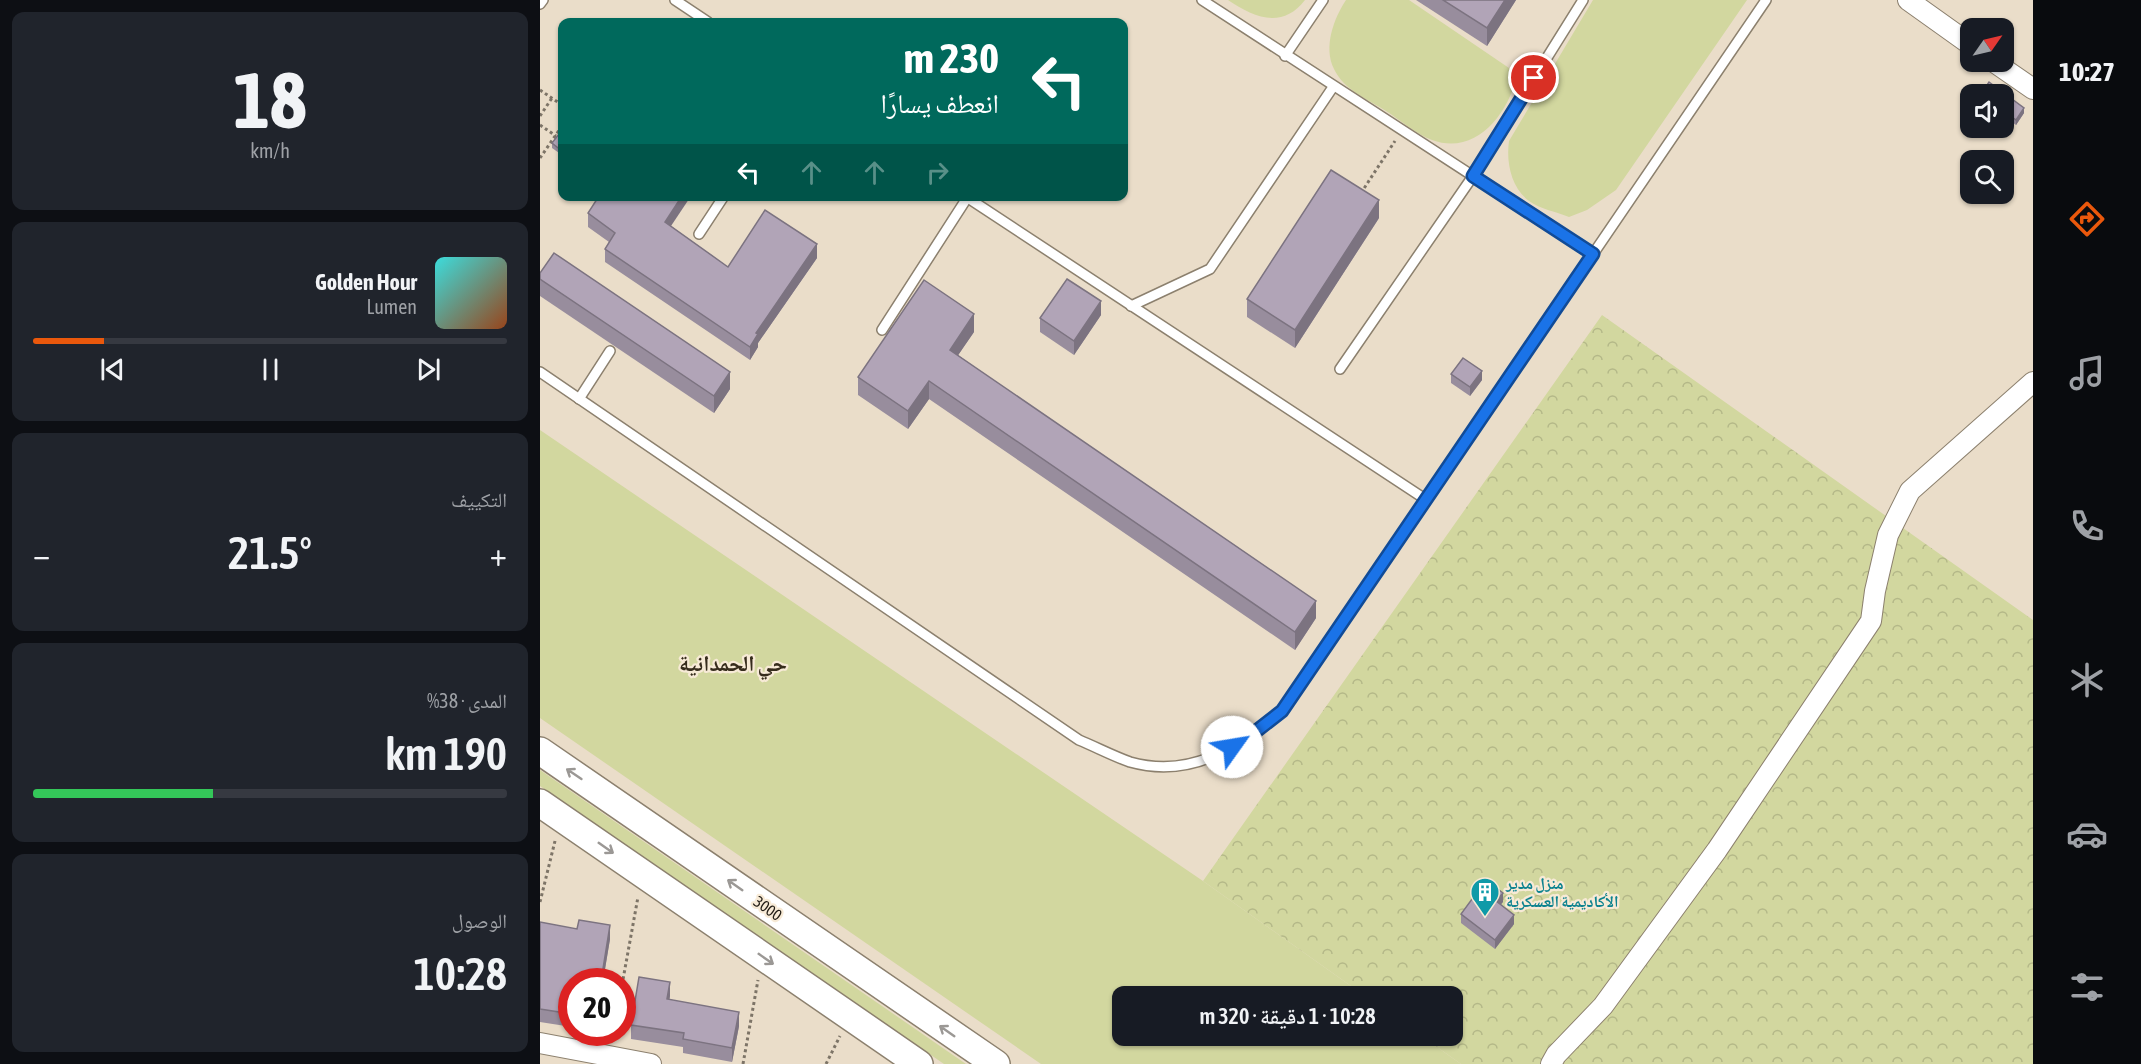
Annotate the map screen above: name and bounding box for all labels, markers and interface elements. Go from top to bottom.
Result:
north arrow [1960,18,2014,72]
map controls [1960,18,2014,204]
text: 230 m [904,34,999,82]
icon: left [1020,42,1098,120]
pin [1508,52,1559,103]
text: 18 [233,55,307,145]
text: 10:27 [2059,56,2115,87]
icon: arrive [1517,61,1550,94]
button: sound [1960,84,2014,138]
text: انعطف يسارًا [880,88,999,119]
text: km/h [250,139,290,162]
button: search [1960,150,2014,204]
icon: left [732,156,765,189]
icon: ahead [795,156,828,189]
icon: ahead [858,156,891,189]
icon: right [921,156,954,189]
icon: directions [2066,198,2108,240]
text: Golden Hour [315,269,417,295]
text: Lumen [366,295,417,318]
icon: music [2066,352,2108,394]
icon: previous [96,353,129,386]
icon: pause [254,353,287,386]
icon: next [412,353,445,386]
text: التكييف [451,488,507,511]
icon: phone [2066,505,2108,547]
text: 21.5° [228,527,312,579]
text: − [33,535,50,573]
text: + [490,535,507,573]
district label: حي الحمدانية [679,650,787,680]
icon: climate [2066,659,2108,701]
text: المدى · 38% [427,689,507,712]
position arrow [1200,715,1264,779]
text: 190 km [385,728,507,780]
one-way arrow [566,768,583,780]
icon: car [2066,813,2108,855]
one-way arrow [597,842,613,854]
place label: منزل مدير الأكاديمية العسكرية [1505,874,1619,910]
building icon: منزل مدير الأكاديمية العسكرية [1469,876,1501,918]
one-way arrow [727,879,743,891]
street label: 3000 [751,892,785,924]
text: الوصول [452,909,507,932]
text: 10:28 [413,948,507,1000]
one-way arrow [758,953,774,965]
icon: filters [2066,966,2108,1008]
speed limit sign: 20 [558,968,636,1046]
text: 10:28 · 1 دقيقة · 320 m [1199,1003,1376,1029]
one-way arrow [940,1025,956,1037]

